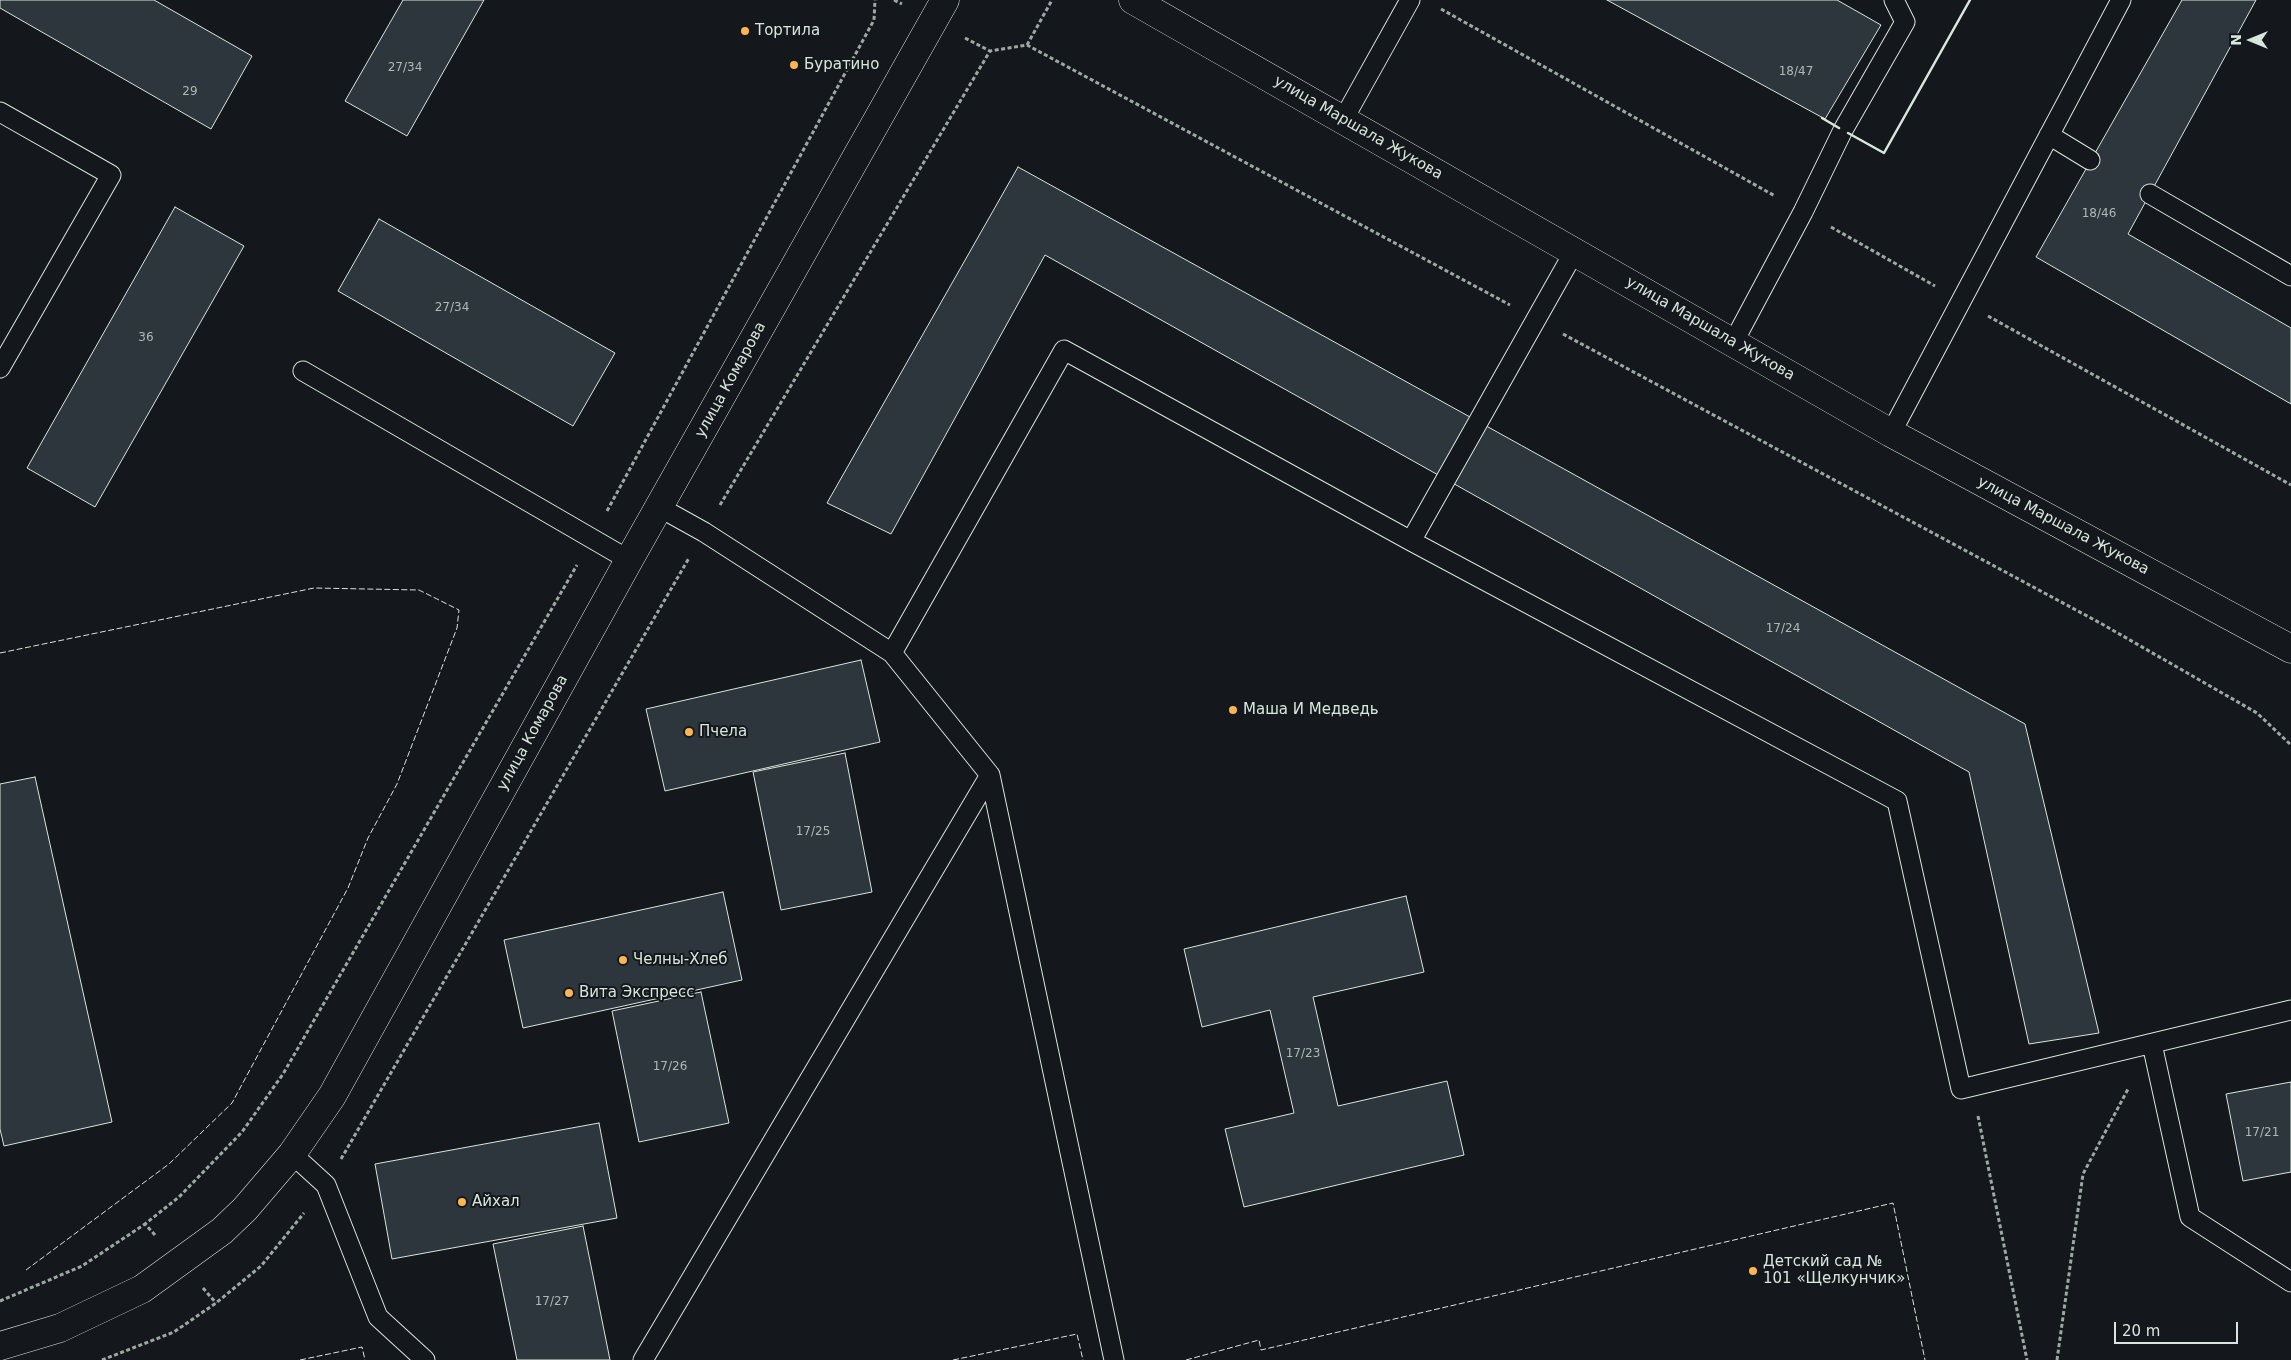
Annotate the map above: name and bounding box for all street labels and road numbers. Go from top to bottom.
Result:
street label: улица Маршала Жукова [1270,72,1446,184]
street label: улица Маршала Жукова [1622,273,1798,385]
street label: улица Комарова [692,319,770,441]
street label: улица Маршала Жукова [1974,473,2152,579]
street label: улица Комарова [494,672,572,794]

